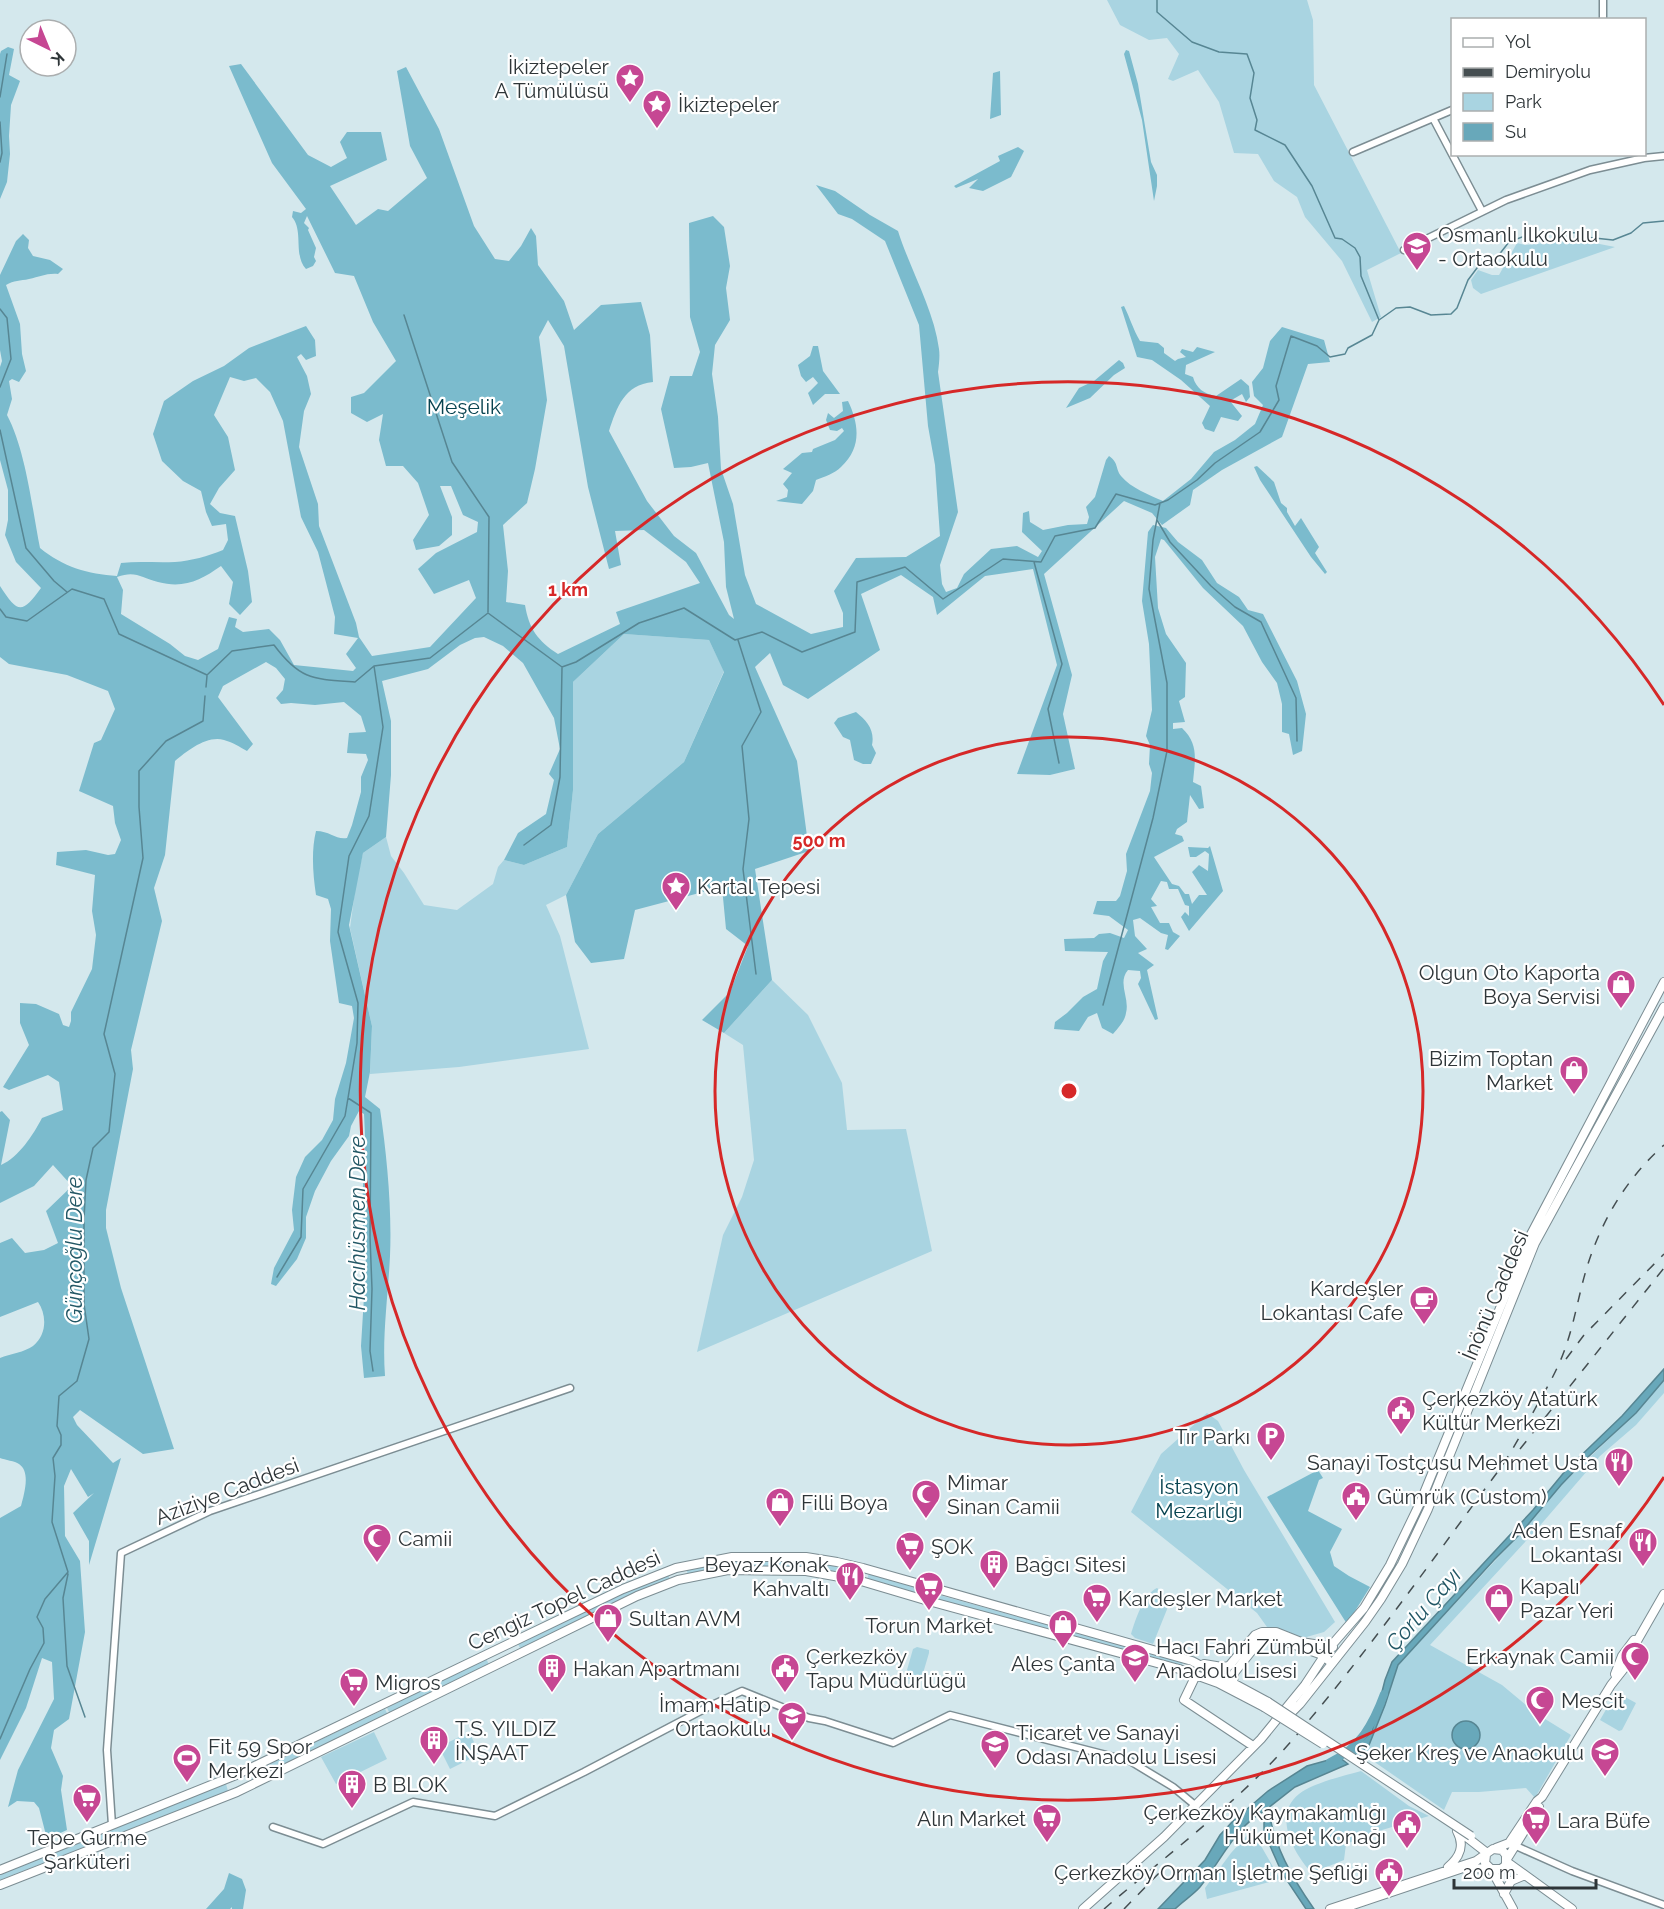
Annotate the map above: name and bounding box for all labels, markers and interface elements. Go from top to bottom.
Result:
north arrow [18,18,78,78]
legend [1451,18,1646,156]
text: Yol [1505,31,1531,52]
text: K [47,48,68,69]
place label: İkiztepeler A Tümülüsü [495,54,610,103]
text: Demiryolu [1505,61,1591,82]
place icon: İkiztepeler A Tümülüsü [614,62,646,104]
place icon: İkiztepeler [641,88,673,130]
text: Park [1505,91,1542,112]
place label: İkiztepeler [678,92,780,117]
text: Su [1505,121,1527,142]
place label: Osmanlı İlkokulu - Ortaokulu [1438,222,1598,271]
school or university icon: Osmanlı İlkokulu - Ortaokulu [1401,230,1433,272]
park label: Meşelik [427,394,501,419]
text: 1 km [548,579,588,600]
text: 500 m [792,830,846,851]
place icon: Kartal Tepesi [660,870,692,912]
place label: Kartal Tepesi [697,874,820,899]
place label: Olgun Oto Kaporta Boya Servisi [1419,960,1600,1009]
shop icon: Olgun Oto Kaporta Boya Servisi [1605,968,1637,1010]
place label: Bizim Toptan Market [1429,1046,1553,1095]
shop icon: Bizim Toptan Market [1558,1054,1590,1096]
centre of rings [1059,1081,1079,1101]
water label: Hacıhüsmen Dere [344,1135,370,1310]
water label: Günçoğlu Dere [61,1176,87,1323]
street label: İnönü Caddesi [1456,1226,1534,1364]
place label: Kardeşler Lokantası Cafe [1261,1276,1404,1325]
cafe icon: Kardeşler Lokantası Cafe [1408,1284,1440,1326]
place label: Çerkezköy Atatürk Kültür Merkezi [1422,1386,1598,1435]
public building icon: Çerkezköy Atatürk Kültür Merkezi [1385,1394,1417,1436]
parking icon: Tır Parkı [1255,1420,1287,1462]
place label: Tır Parkı [1175,1424,1250,1449]
restaurant icon: Sanayi Tostçusu Mehmet Usta [1603,1446,1635,1488]
place label: Sanayi Tostçusu Mehmet Usta [1307,1450,1598,1475]
street label: Aziziye Caddesi [152,1452,302,1530]
place label: Mimar Sinan Camii [947,1470,1060,1519]
park label: İstasyon Mezarlığı [1155,1474,1243,1523]
mosque icon: Mimar Sinan Camii [910,1478,942,1520]
public building icon: Gümrük (Custom) [1340,1480,1372,1522]
place label: Gümrük (Custom) [1377,1484,1547,1509]
shop icon: Filli Boya [764,1486,796,1528]
place label: Filli Boya [801,1490,888,1515]
place label: Aden Esnaf Lokantası [1512,1518,1623,1567]
mosque icon: Camii [361,1522,393,1564]
place label: Camii [398,1526,452,1551]
restaurant icon: Aden Esnaf Lokantası [1627,1526,1659,1568]
supermarket icon: ŞOK [894,1530,926,1572]
place label: ŞOK [931,1534,974,1559]
street label: Cengiz Topel Caddesi [464,1544,664,1656]
building icon: Bağcı Sitesi [978,1548,1010,1590]
place label: Beyaz Konak Kahvaltı [705,1552,829,1601]
place label: Bağcı Sitesi [1015,1552,1126,1577]
restaurant icon: Beyaz Konak Kahvaltı [834,1560,866,1602]
water label: Çorlu Çayı [1380,1562,1466,1656]
supermarket icon: Torun Market [913,1570,945,1612]
place label: Kapalı Pazar Yeri [1520,1574,1614,1623]
supermarket icon: Kardeşler Market [1081,1582,1113,1624]
shop icon: Kapalı Pazar Yeri [1483,1582,1515,1624]
place label: Kardeşler Market [1118,1586,1283,1611]
shop icon: Sultan AVM [592,1602,624,1644]
place label: Sultan AVM [629,1606,741,1631]
shop icon: Ales Çanta [1047,1608,1079,1650]
place label: Torun Market [865,1613,993,1638]
place label: Hacı Fahri Zümbül Anadolu Lisesi [1156,1634,1332,1683]
mosque icon: Erkaynak Camii [1619,1640,1651,1682]
school or university icon: Hacı Fahri Zümbül Anadolu Lisesi [1119,1642,1151,1684]
place label: Çerkezköy Tapu Müdürlüğü [806,1644,966,1693]
place label: Erkaynak Camii [1466,1644,1614,1669]
place label: Ales Çanta [1011,1651,1115,1676]
building icon: Hakan Apartmanı [536,1652,568,1694]
public building icon: Çerkezköy Tapu Müdürlüğü [769,1652,801,1694]
place label: Hakan Apartmanı [573,1656,740,1681]
supermarket icon: Migros [338,1666,370,1708]
place label: Migros [375,1670,441,1695]
mosque icon: Mescit [1524,1684,1556,1726]
place label: Mescit [1561,1688,1625,1713]
place label: İmam Hatip Ortaokulu [659,1692,771,1741]
school or university icon: İmam Hatip Ortaokulu [776,1700,808,1742]
place label: T.S. YILDIZ İNŞAAT [455,1716,556,1765]
place label: Ticaret ve Sanayi Odası Anadolu Lisesi [1016,1720,1217,1769]
building icon: T.S. YILDIZ İNŞAAT [418,1724,450,1766]
school or university icon: Ticaret ve Sanayi Odası Anadolu Lisesi [979,1728,1011,1770]
place label: Fit 59 Spor Merkezi [208,1734,313,1783]
school or university icon: Şeker Kreş ve Anaokulu [1589,1736,1621,1778]
place label: Şeker Kreş ve Anaokulu [1356,1740,1584,1765]
sports icon: Fit 59 Spor Merkezi [171,1742,203,1784]
building icon: B BLOK [336,1768,368,1810]
place label: B BLOK [373,1772,448,1797]
supermarket icon: Tepe Gurme Şarküteri [71,1782,103,1824]
place label: Çerkezköy Kaymakamlığı Hükümet Konağı [1144,1800,1386,1849]
supermarket icon: Alın Market [1031,1802,1063,1844]
supermarket icon: Lara Büfe [1520,1804,1552,1846]
place label: Alın Market [917,1806,1026,1831]
public building icon: Çerkezköy Kaymakamlığı Hükümet Konağı [1391,1808,1423,1850]
place label: Lara Büfe [1557,1808,1650,1833]
place label: Tepe Gurme Şarküteri [27,1825,147,1874]
scale bar [1454,1852,1596,1890]
public building icon: Çerkezköy Orman İşletme Şefliği [1373,1856,1405,1898]
place label: Çerkezköy Orman İşletme Şefliği [1054,1860,1368,1885]
text: 200 m [1463,1862,1516,1883]

